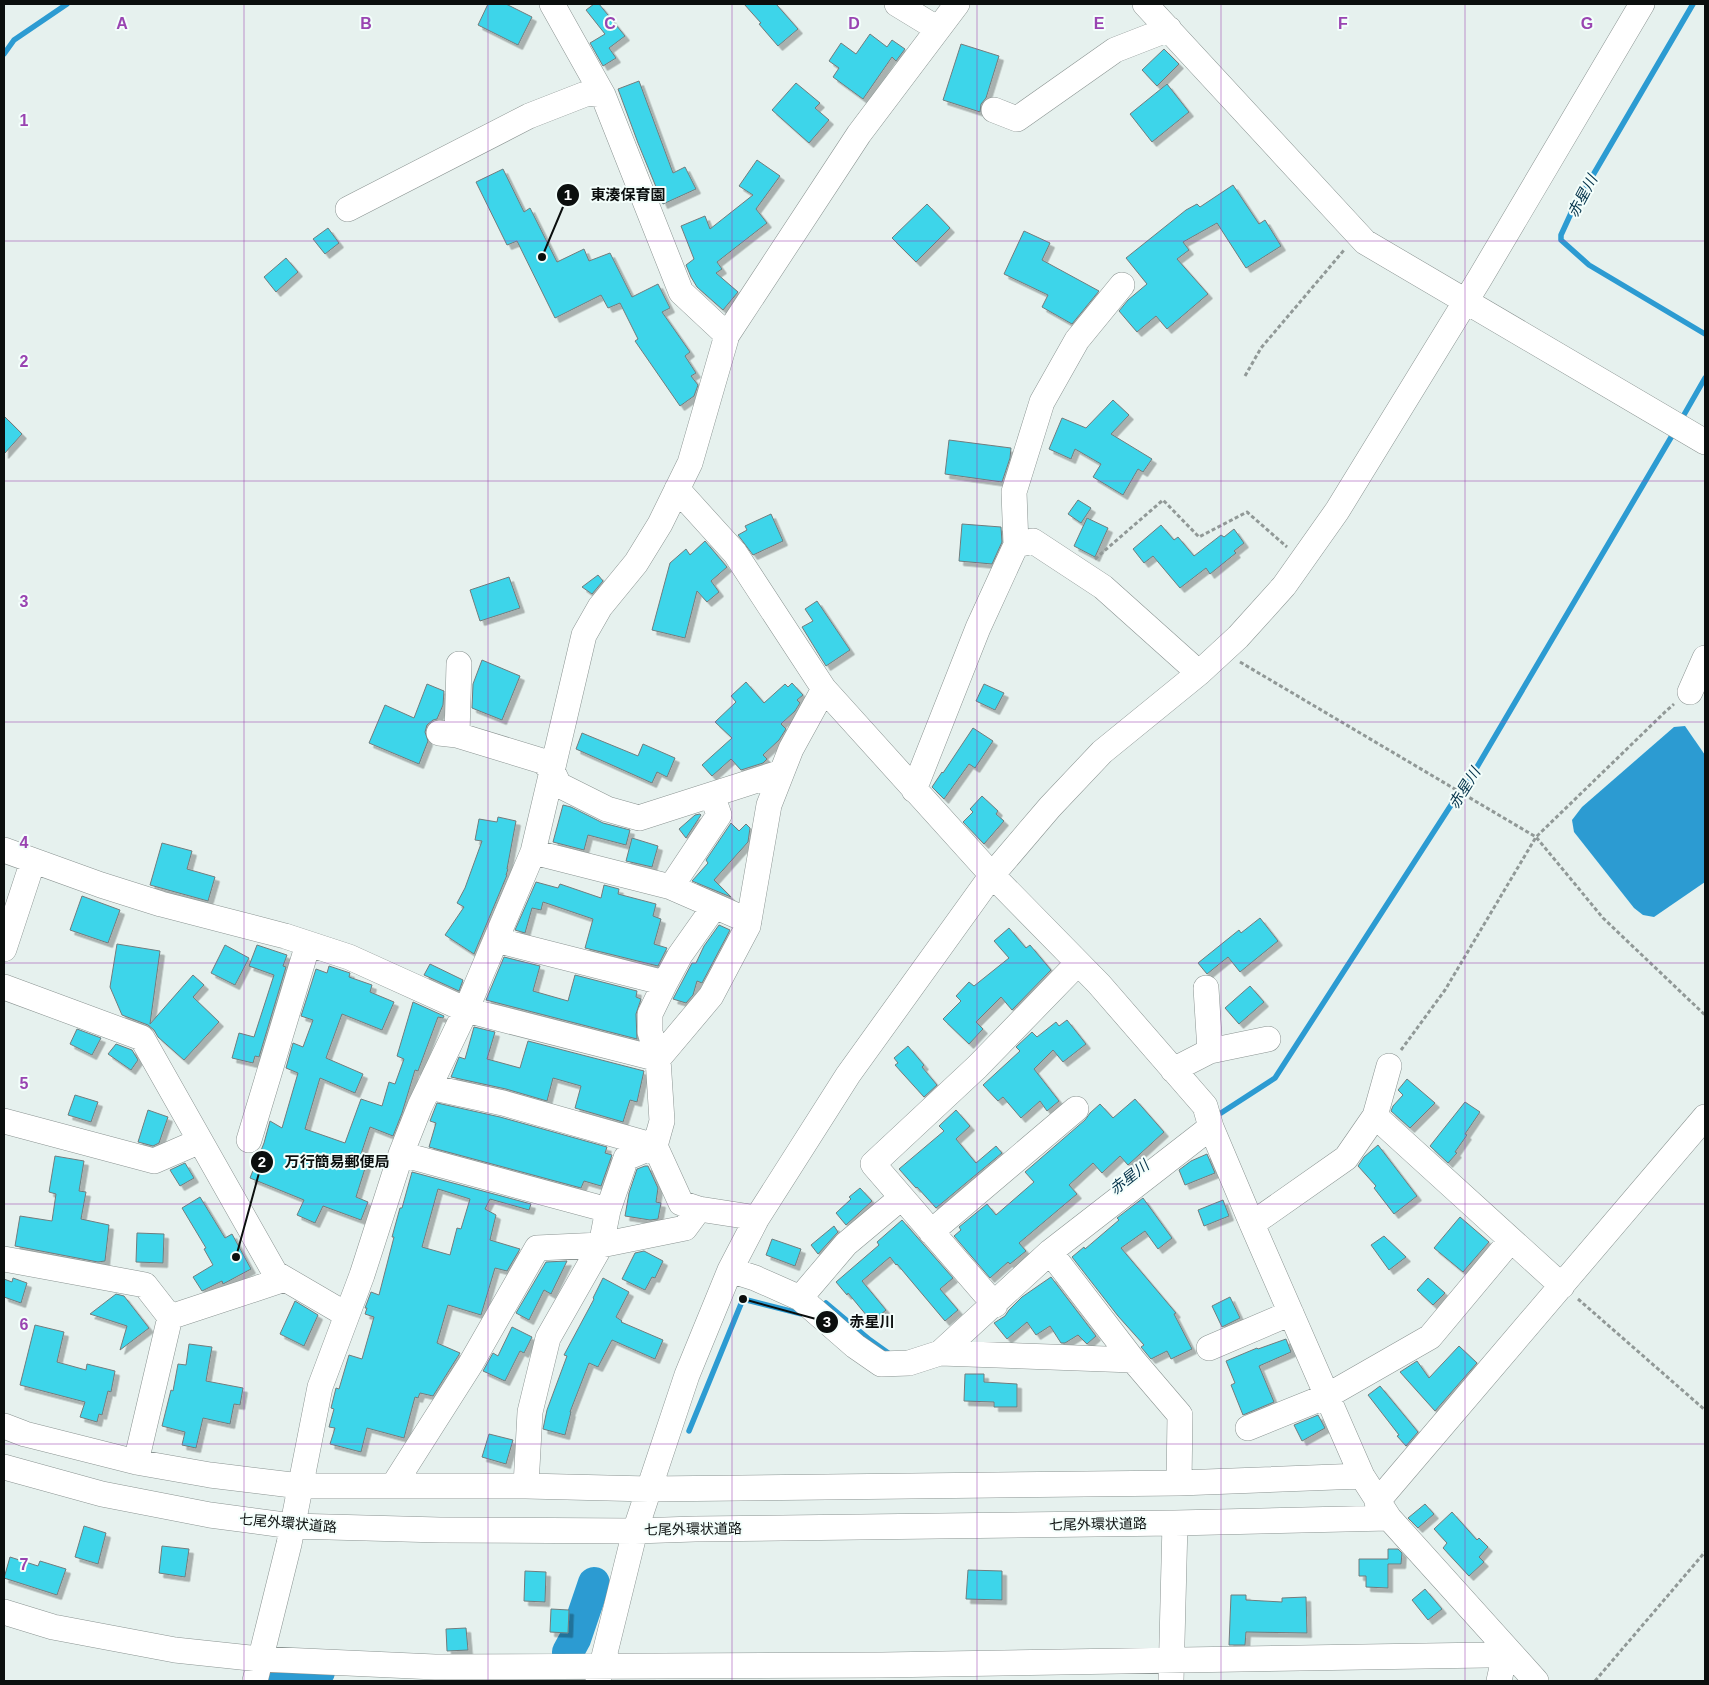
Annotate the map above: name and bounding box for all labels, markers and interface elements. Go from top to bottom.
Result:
text: A [116,15,128,32]
text: B [360,15,372,32]
text: C [604,15,616,32]
text: D [848,15,860,32]
text: E [1094,15,1105,32]
text: F [1338,15,1348,32]
text: G [1581,15,1593,32]
text: 1 [20,112,29,129]
water label: 赤星川 [1564,170,1601,220]
callout: 東湊保育園 [555,180,675,210]
text: 1 [564,186,572,203]
text: 東湊保育園 [590,186,666,203]
text: 2 [20,353,29,370]
text: 3 [20,593,29,610]
water label: 赤星川 [1445,763,1484,812]
text: 4 [20,834,29,851]
text: 5 [20,1075,29,1092]
callout: 万行簡易郵便局 [249,1147,399,1177]
text: 2 [258,1153,266,1170]
text: 万行簡易郵便局 [284,1153,390,1170]
water label: 赤星川 [1106,1155,1154,1198]
callout: 赤星川 [814,1307,904,1337]
text: 3 [823,1313,831,1330]
text: 赤星川 [849,1313,895,1330]
text: 6 [20,1316,29,1333]
street label: 七尾外環状道路 [238,1511,338,1535]
street label: 七尾外環状道路 [1049,1515,1147,1533]
street label: 七尾外環状道路 [644,1520,742,1538]
text: 7 [20,1556,29,1573]

